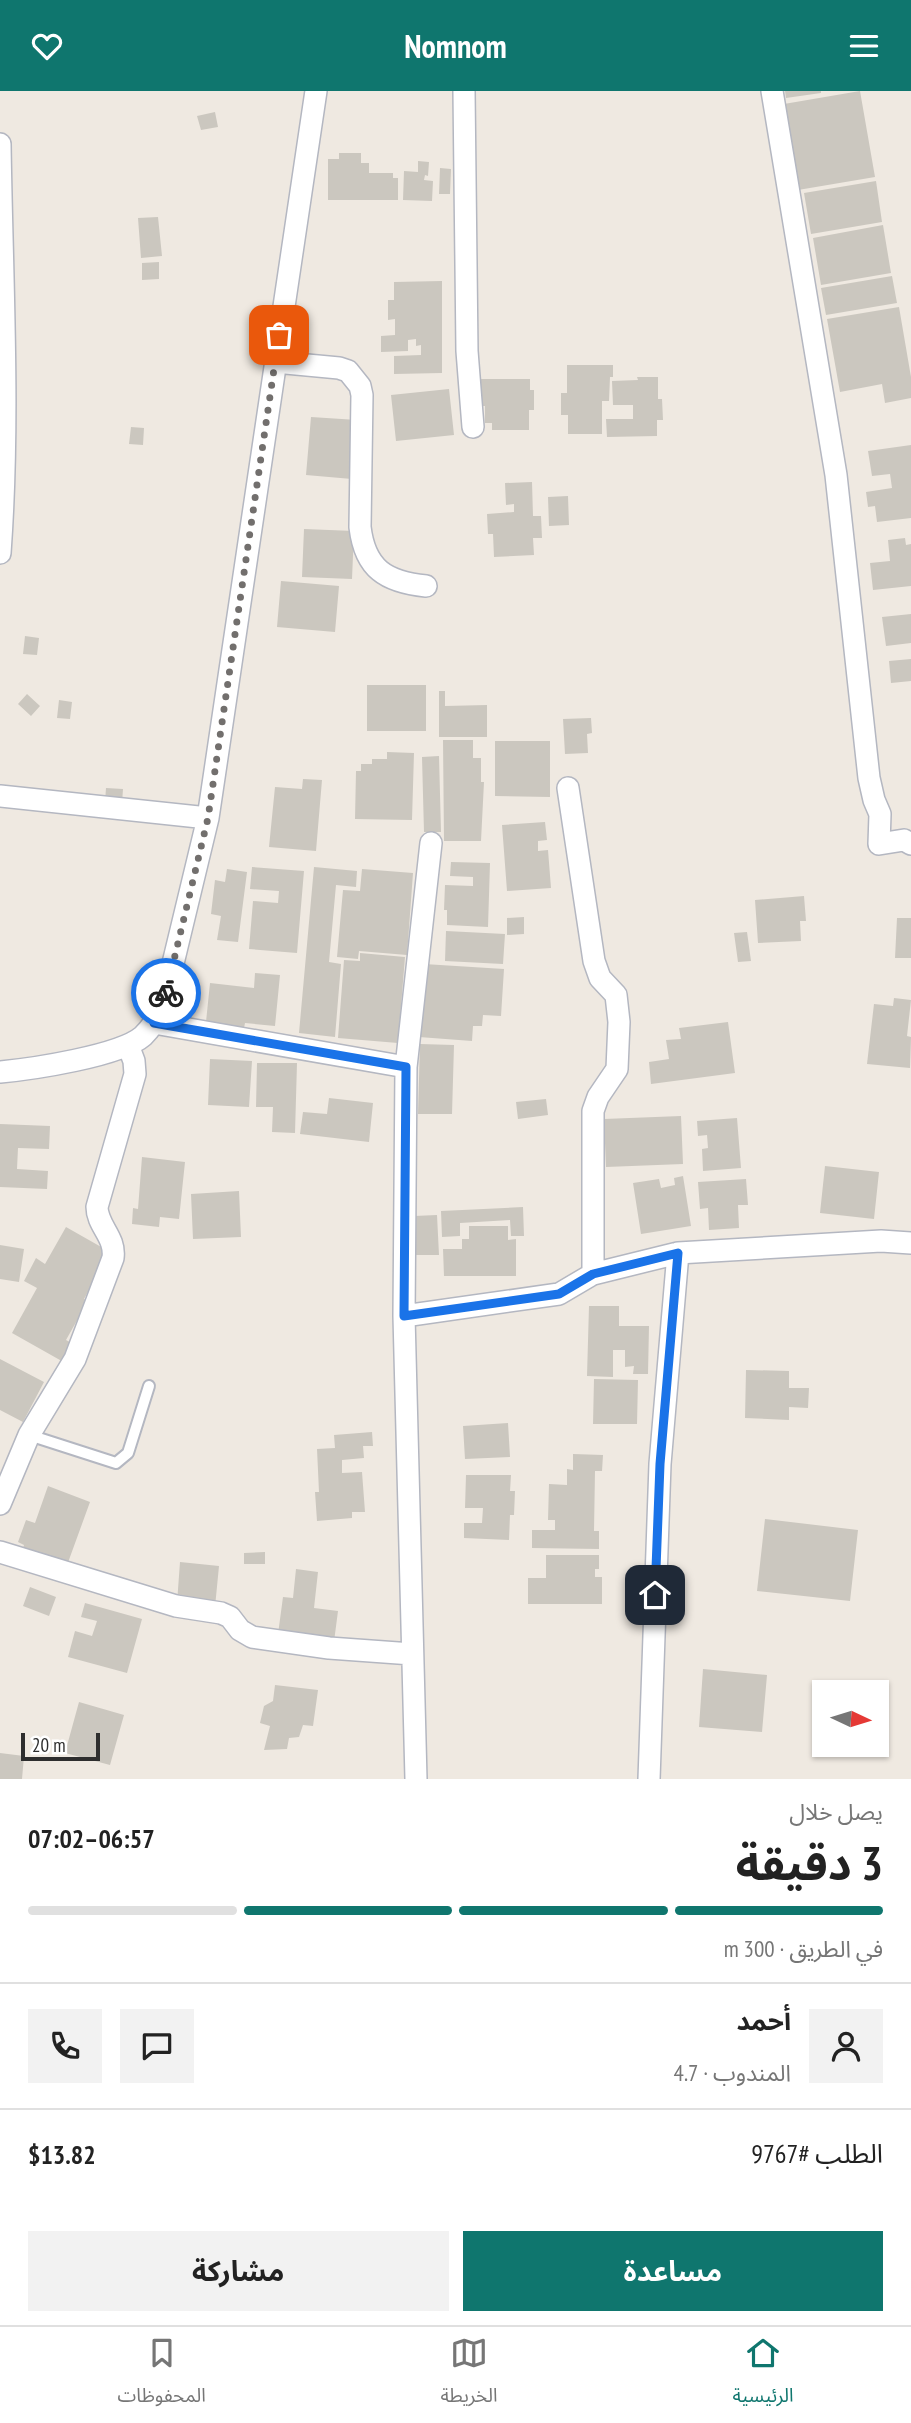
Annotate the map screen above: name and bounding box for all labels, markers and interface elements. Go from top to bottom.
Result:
text: Nomnom [404,25,507,67]
icon: heart [28,27,66,65]
icon: menu [845,27,883,65]
pin [249,305,309,365]
icon: bag [260,316,298,354]
courier [131,958,201,1028]
icon: bike [147,974,185,1012]
pin [625,1565,685,1625]
icon: home [636,1576,674,1614]
north arrow [812,1680,889,1757]
map controls [812,1680,889,1757]
scale bar [21,1730,100,1762]
text: 20 m [32,1733,66,1757]
text: يصل خلال [789,1797,883,1826]
text: 06:57–07:02 [28,1822,155,1855]
text: 3 دقيقة [736,1833,883,1893]
text: في الطريق · 300 m [724,1934,883,1963]
text: أحمد [737,2004,791,2037]
button: phone [28,2009,102,2083]
button: chat [120,2009,194,2083]
button: person [809,2009,883,2083]
text: المندوب · 4.7 [674,2058,791,2087]
text: الطلب #9767 [751,2137,883,2170]
text: $13.82 [28,2138,96,2171]
button: مشاركة [28,2231,449,2311]
button: مساعدة [463,2231,883,2311]
tab: المحفوظات [117,2334,206,2416]
tab: الخريطة [441,2334,498,2416]
tab: الرئيسية [732,2334,794,2416]

